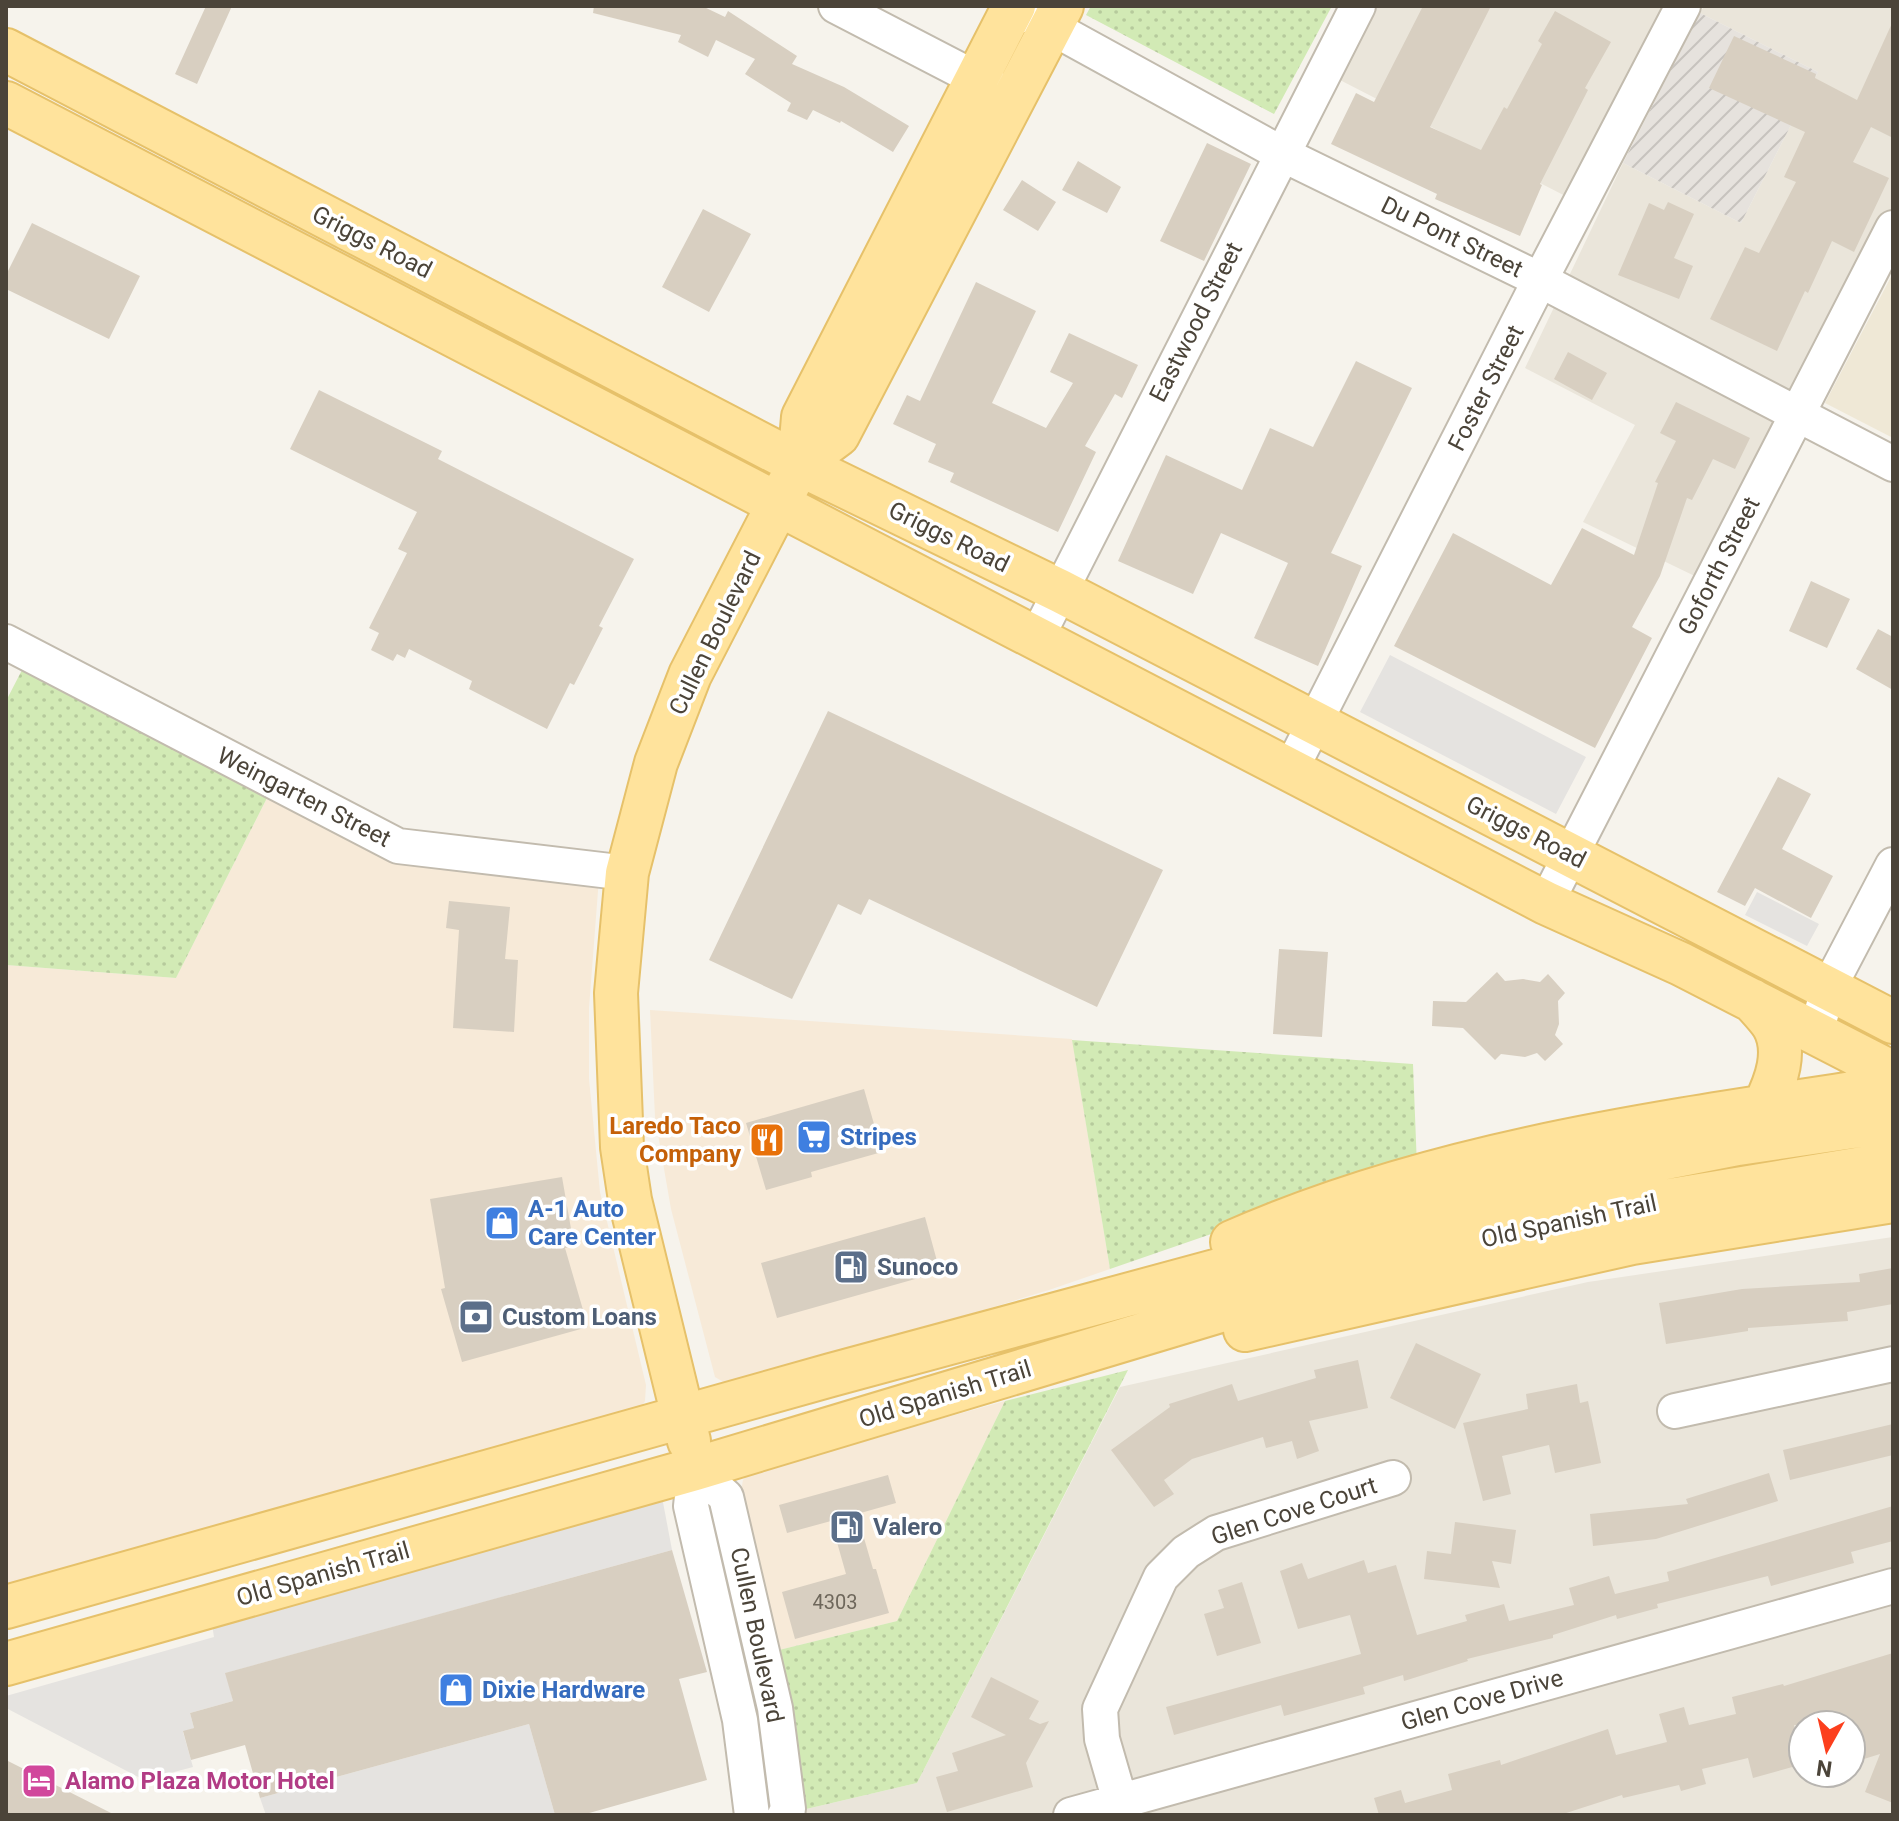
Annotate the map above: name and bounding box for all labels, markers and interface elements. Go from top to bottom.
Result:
street label: Du Pont Street [1377,191,1527,283]
street label: Griggs Road [307,200,437,284]
street label: Eastwood Street [1144,237,1248,406]
street label: Foster Street [1442,320,1530,455]
street label: Goforth Street [1672,492,1766,640]
street label: Griggs Road [884,496,1014,578]
street label: Cullen Boulevard [663,547,767,719]
street label: Weingarten Street [213,741,396,853]
street label: Griggs Road [1461,790,1591,874]
place label: Laredo Taco Company [609,1112,742,1168]
supermarket icon: Stripes [795,1118,833,1156]
restaurant icon: Laredo Taco Company [748,1121,786,1159]
place label: Stripes [840,1123,917,1151]
street label: Old Spanish Trail [1479,1189,1659,1253]
place label: A-1 Auto Care Center [528,1195,656,1251]
shop icon: A-1 Auto Care Center [483,1204,521,1242]
fuel station icon: Sunoco [832,1248,870,1286]
place label: Sunoco [877,1253,958,1281]
bank icon: Custom Loans [457,1298,495,1336]
place label: Custom Loans [502,1303,657,1331]
street label: Old Spanish Trail [855,1354,1035,1434]
street label: Glen Cove Court [1208,1471,1380,1551]
fuel station icon: Valero [828,1508,866,1546]
place label: Valero [873,1513,942,1541]
street label: Old Spanish Trail [233,1536,413,1612]
street label: Cullen Boulevard [725,1545,789,1725]
house number: 4303 [813,1590,857,1614]
street label: Glen Cove Drive [1398,1663,1566,1737]
shop icon: Dixie Hardware [437,1671,475,1709]
place label: Dixie Hardware [482,1676,645,1704]
north arrow [1787,1709,1867,1789]
text: N [1815,1755,1834,1782]
hotel icon: Alamo Plaza Motor Hotel [20,1762,58,1800]
place label: Alamo Plaza Motor Hotel [65,1767,335,1795]

